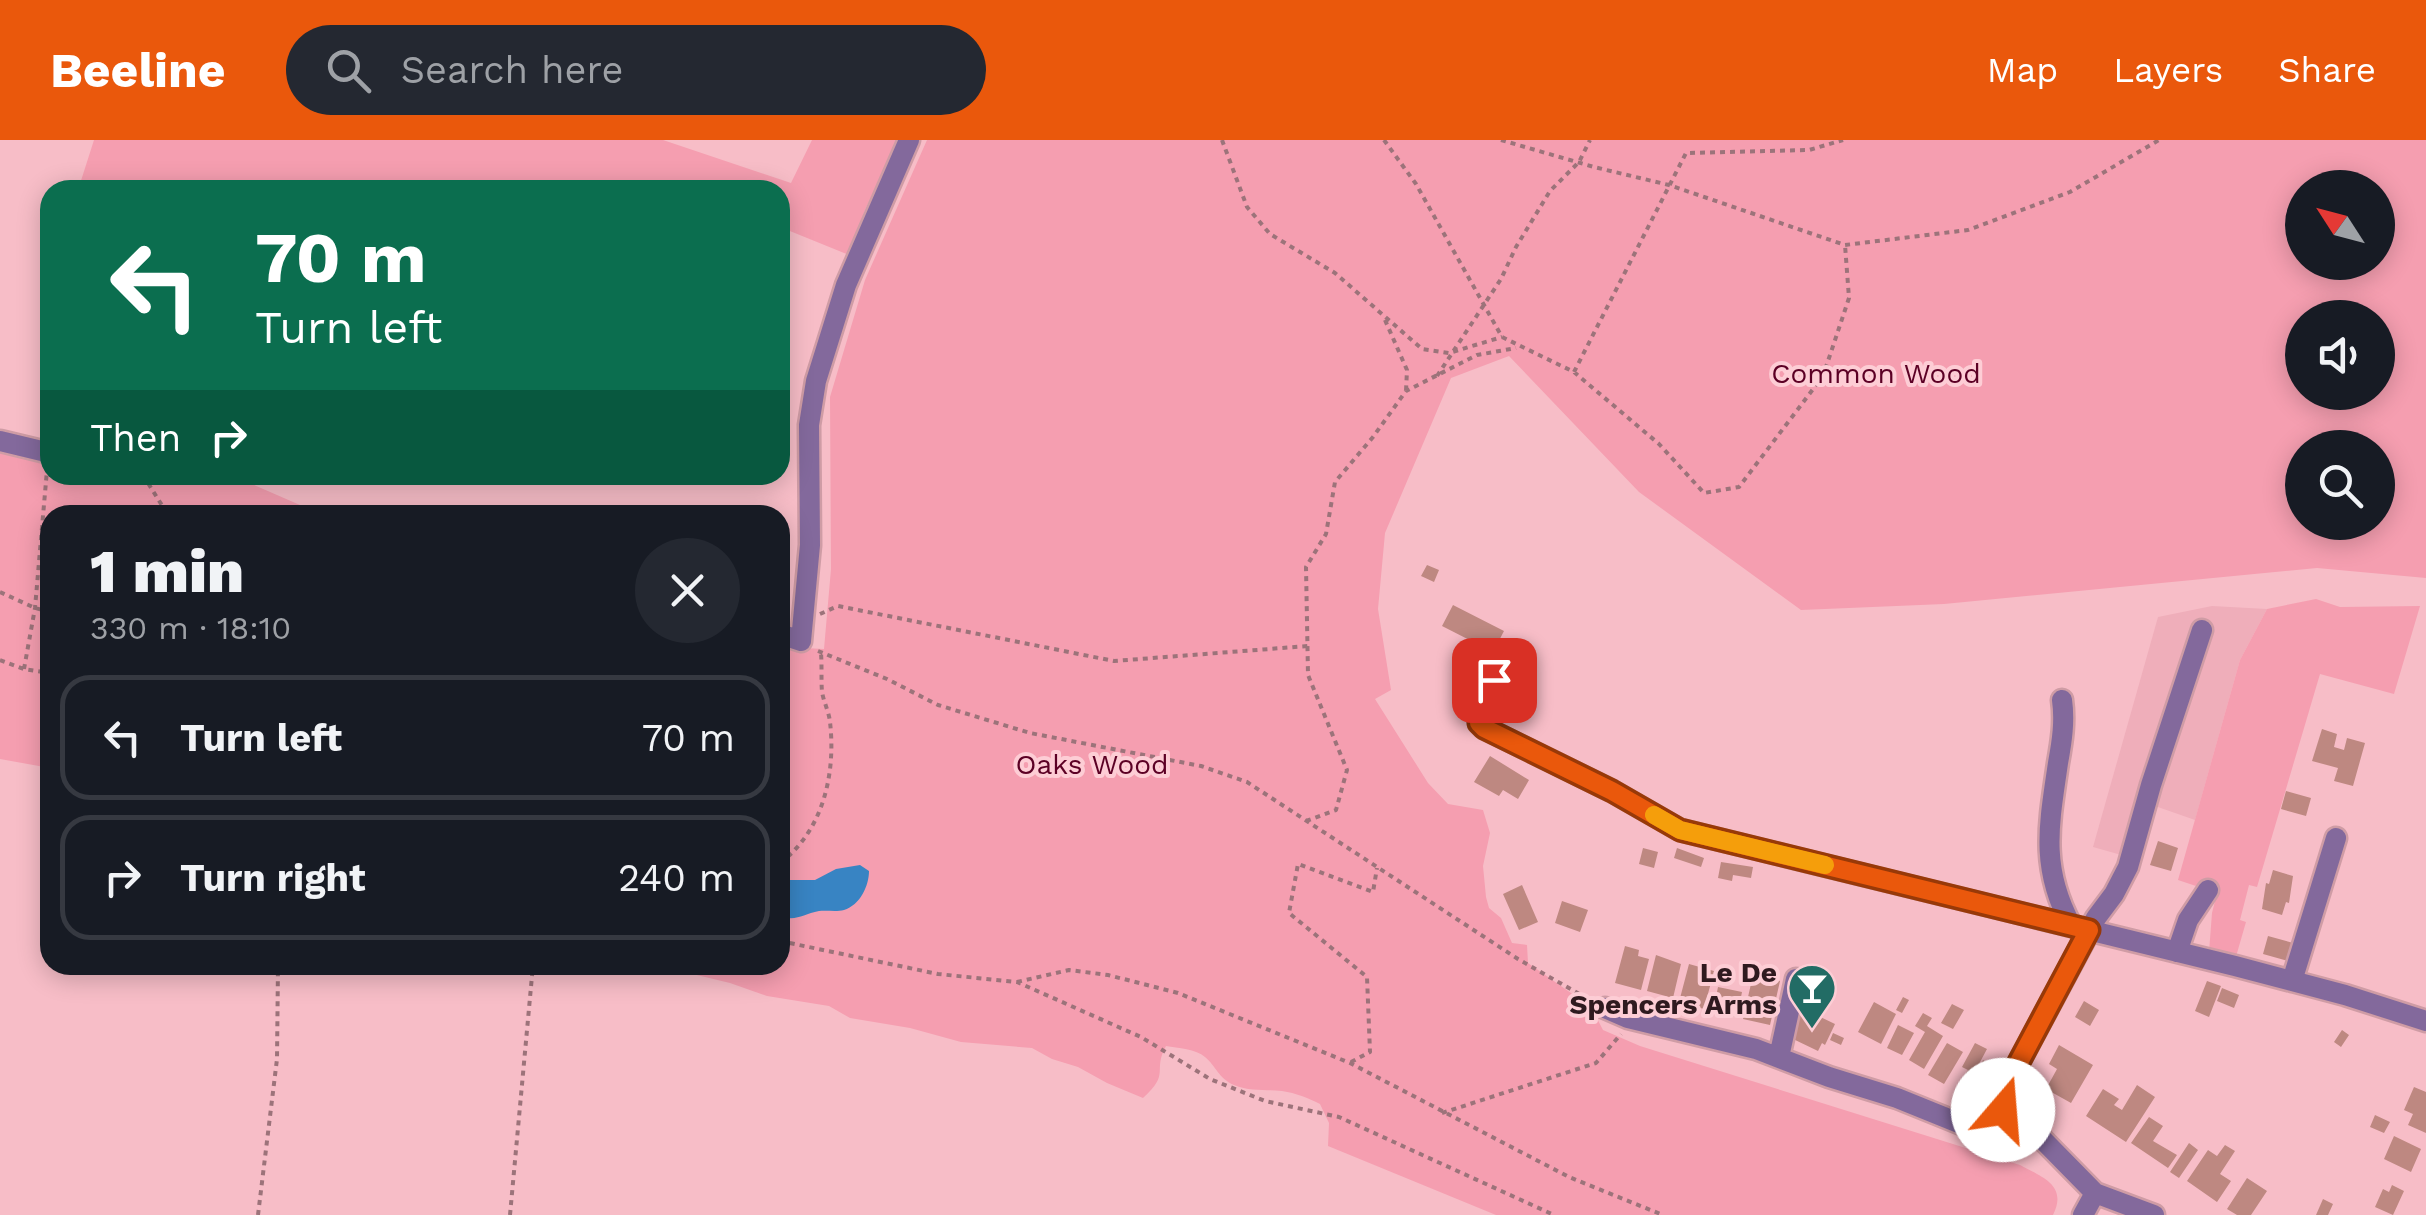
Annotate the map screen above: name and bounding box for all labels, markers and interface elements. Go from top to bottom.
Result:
search box [286,25,986,115]
text: Beeline [50,42,226,99]
icon: search [321,43,376,98]
text: Search here [401,48,623,92]
text: Map [1987,49,2058,91]
text: Layers [2113,49,2223,91]
text: Share [2278,49,2376,91]
north arrow [2285,170,2395,280]
map controls [2285,170,2395,540]
text: 70 m [255,217,427,299]
icon: left [90,220,220,350]
button: sound [2285,300,2395,410]
text: Turn left [255,301,442,354]
park label: Common Wood [1771,357,1981,390]
icon: right [201,410,256,465]
text: Then [90,416,181,460]
button: search [2285,430,2395,540]
text: 1 min [90,536,244,607]
button: close [635,538,740,643]
text: 330 m · 18:10 [90,609,291,647]
pin [1452,638,1537,723]
icon: arrive [1467,653,1522,708]
icon: left [95,710,150,765]
text: Turn left [180,716,342,760]
text: 70 m [642,716,735,760]
park label: Oaks Wood [1015,748,1169,781]
icon: right [95,850,150,905]
text: Turn right [180,856,366,900]
text: 240 m [618,856,735,900]
place label: Le De Spencers Arms [1569,956,1777,1021]
bar icon: Le De Spencers Arms [1786,962,1838,1030]
position arrow [1951,1058,2055,1162]

